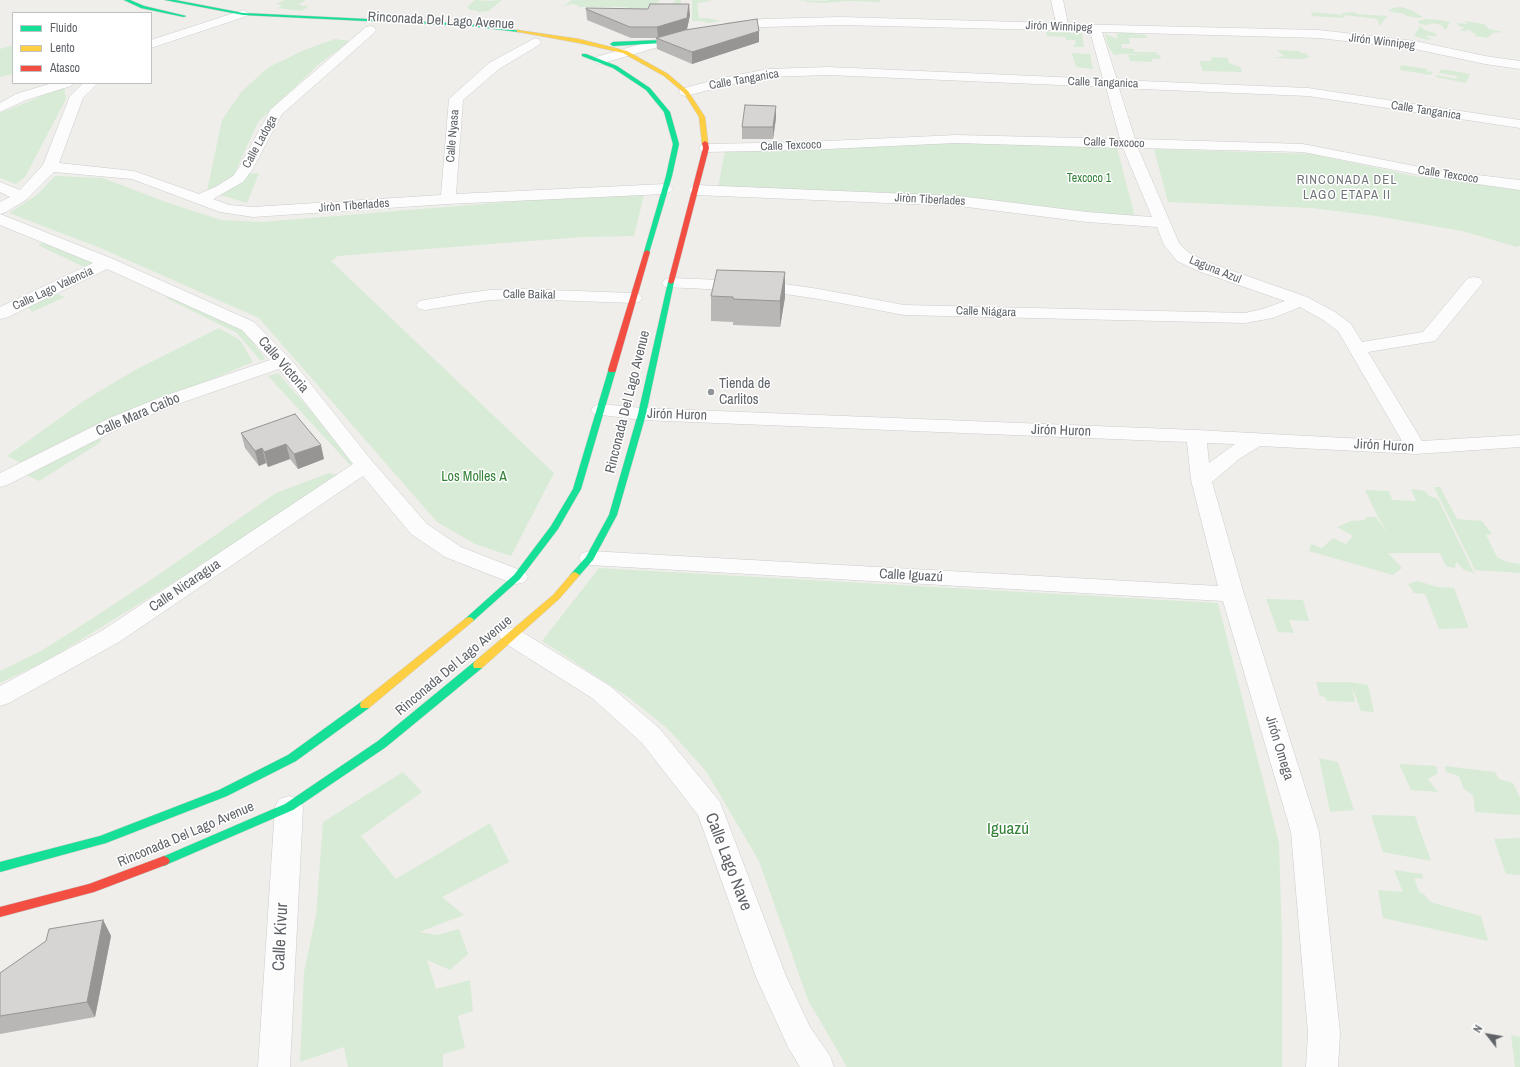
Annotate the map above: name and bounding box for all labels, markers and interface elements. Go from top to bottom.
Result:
street label: Rinconada Del Lago Avenue [367,9,515,33]
legend [12,12,152,84]
street label: Jirón Winnipeg [1025,19,1093,35]
text: Fluido [50,20,77,36]
street label: Jirón Winnipeg [1348,31,1416,53]
text: Lento [50,40,75,56]
text: Atasco [50,60,80,76]
street label: Calle Tanganica [708,67,780,93]
street label: Calle Tanganica [1067,75,1139,91]
street label: Calle Tanganica [1390,98,1462,124]
street label: Calle Nyasa [444,109,462,163]
street label: Calle Ladoga [240,113,280,171]
street label: Calle Texcoco [1083,135,1145,151]
street label: Calle Texcoco [760,138,822,154]
street label: Calle Texcoco [1417,163,1479,187]
park label: Texcoco 1 [1067,172,1111,186]
district label: RINCONADA DEL LAGO ETAPA II [1297,173,1397,204]
street label: Jiròn Tiberlades [894,191,966,209]
street label: Jiròn Tiberlades [318,196,390,216]
street label: Laguna Azul [1187,253,1243,287]
street label: Calle Lago Valencia [10,264,96,314]
street label: Calle Baikal [503,287,555,303]
street label: Calle Niágara [956,304,1016,320]
street label: Rinconada Del Lago Avenue [602,329,654,475]
street label: Calle Victoria [254,334,312,396]
place label: Tienda de Carlitos [719,376,770,408]
marker: Tienda de Carlitos [706,387,716,397]
street label: Calle Mara Caibo [94,390,182,440]
street label: Jirón Huron [647,406,707,424]
street label: Jirón Huron [1031,422,1091,440]
street label: Jirón Huron [1354,436,1414,456]
park label: Los Molles A [441,469,507,485]
street label: Calle Nicaragua [146,556,224,616]
street label: Calle Iguazú [879,566,943,586]
street label: Rinconada Del Lago Avenue [392,612,516,720]
street label: Jirón Omega [1261,714,1297,782]
street label: Rinconada Del Lago Avenue [115,799,257,871]
street label: Calle Lago Nave [700,810,756,914]
park label: Iguazú [987,819,1029,839]
street label: Calle Kivur [269,902,293,972]
north arrow [1468,1015,1508,1055]
text: N [1470,1022,1485,1035]

